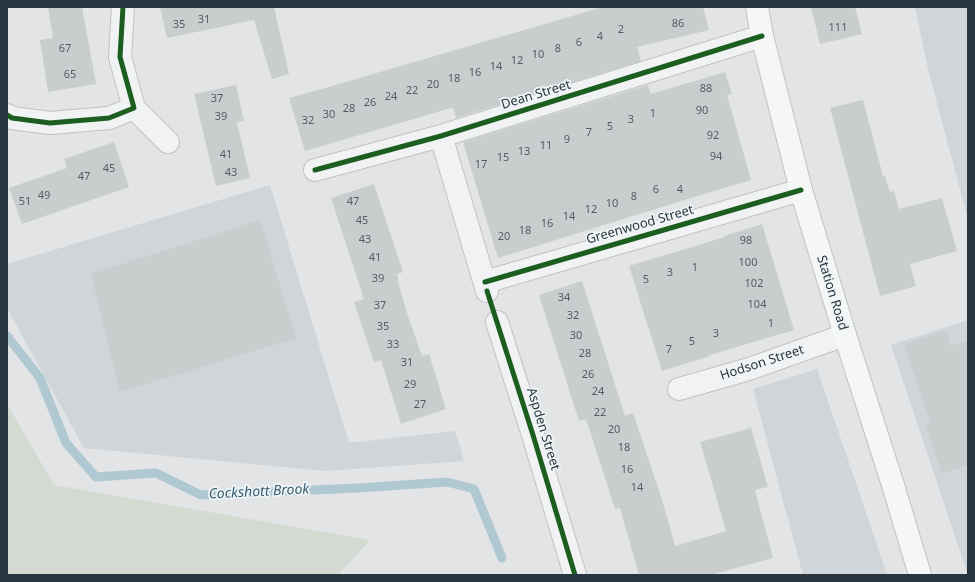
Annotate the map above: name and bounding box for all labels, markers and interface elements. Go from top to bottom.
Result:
house number: 31 [198,13,210,27]
house number: 86 [672,17,684,31]
house number: 35 [173,18,185,32]
house number: 111 [829,21,847,35]
house number: 2 [618,23,624,37]
house number: 4 [597,30,603,44]
house number: 6 [576,36,582,50]
house number: 67 [59,42,71,56]
house number: 8 [555,42,561,56]
house number: 10 [532,48,544,62]
house number: 12 [511,54,523,68]
house number: 14 [490,60,502,74]
house number: 16 [469,66,481,80]
house number: 65 [64,68,76,82]
house number: 18 [448,72,460,86]
street label: Dean Street [499,77,573,113]
house number: 20 [427,78,439,92]
house number: 88 [700,82,712,96]
house number: 22 [406,84,418,98]
house number: 24 [385,90,397,104]
house number: 37 [211,92,223,106]
house number: 26 [364,96,376,110]
house number: 28 [343,102,355,116]
house number: 90 [696,104,708,118]
house number: 1 [650,107,656,121]
house number: 30 [323,108,335,122]
house number: 39 [215,110,227,124]
house number: 3 [628,113,634,127]
house number: 32 [302,114,314,128]
house number: 5 [607,120,613,134]
house number: 7 [586,126,592,140]
house number: 92 [707,129,719,143]
house number: 9 [564,133,570,147]
house number: 11 [540,139,552,153]
house number: 13 [518,145,530,159]
house number: 41 [220,148,232,162]
house number: 94 [710,150,722,164]
house number: 15 [497,151,509,165]
house number: 17 [475,158,487,172]
house number: 45 [103,162,115,176]
house number: 43 [225,166,237,180]
house number: 47 [78,170,90,184]
house number: 6 [653,183,659,197]
house number: 4 [677,183,683,197]
house number: 49 [38,189,50,203]
house number: 8 [631,190,637,204]
house number: 51 [19,195,31,209]
house number: 47 [347,195,359,209]
house number: 10 [606,197,618,211]
street label: Greenwood Street [585,202,695,248]
house number: 12 [585,203,597,217]
house number: 14 [563,210,575,224]
house number: 45 [356,214,368,228]
house number: 16 [541,217,553,231]
house number: 18 [519,224,531,238]
house number: 20 [498,230,510,244]
house number: 43 [359,233,371,247]
house number: 98 [740,234,752,248]
house number: 41 [369,251,381,265]
street label: Station Road [813,254,851,332]
house number: 100 [739,256,757,270]
house number: 1 [692,261,698,275]
house number: 3 [667,266,673,280]
house number: 39 [372,272,384,286]
house number: 5 [643,273,649,287]
house number: 102 [745,277,763,291]
house number: 34 [558,291,570,305]
house number: 104 [748,298,766,312]
house number: 37 [374,299,386,313]
house number: 32 [567,309,579,323]
house number: 1 [768,317,774,331]
house number: 35 [377,320,389,334]
house number: 3 [713,327,719,341]
house number: 30 [570,329,582,343]
house number: 5 [689,335,695,349]
house number: 33 [387,338,399,352]
street label: Hodson Street [718,342,806,384]
house number: 7 [666,343,672,357]
house number: 28 [579,347,591,361]
house number: 31 [401,356,413,370]
house number: 26 [582,368,594,382]
house number: 29 [404,378,416,392]
house number: 24 [592,385,604,399]
street label: Aspden Street [523,386,563,472]
house number: 27 [414,398,426,412]
house number: 22 [594,406,606,420]
house number: 20 [608,423,620,437]
house number: 18 [618,441,630,455]
house number: 16 [621,463,633,477]
water label: Cockshott Brook [208,481,310,503]
house number: 14 [631,481,643,495]

